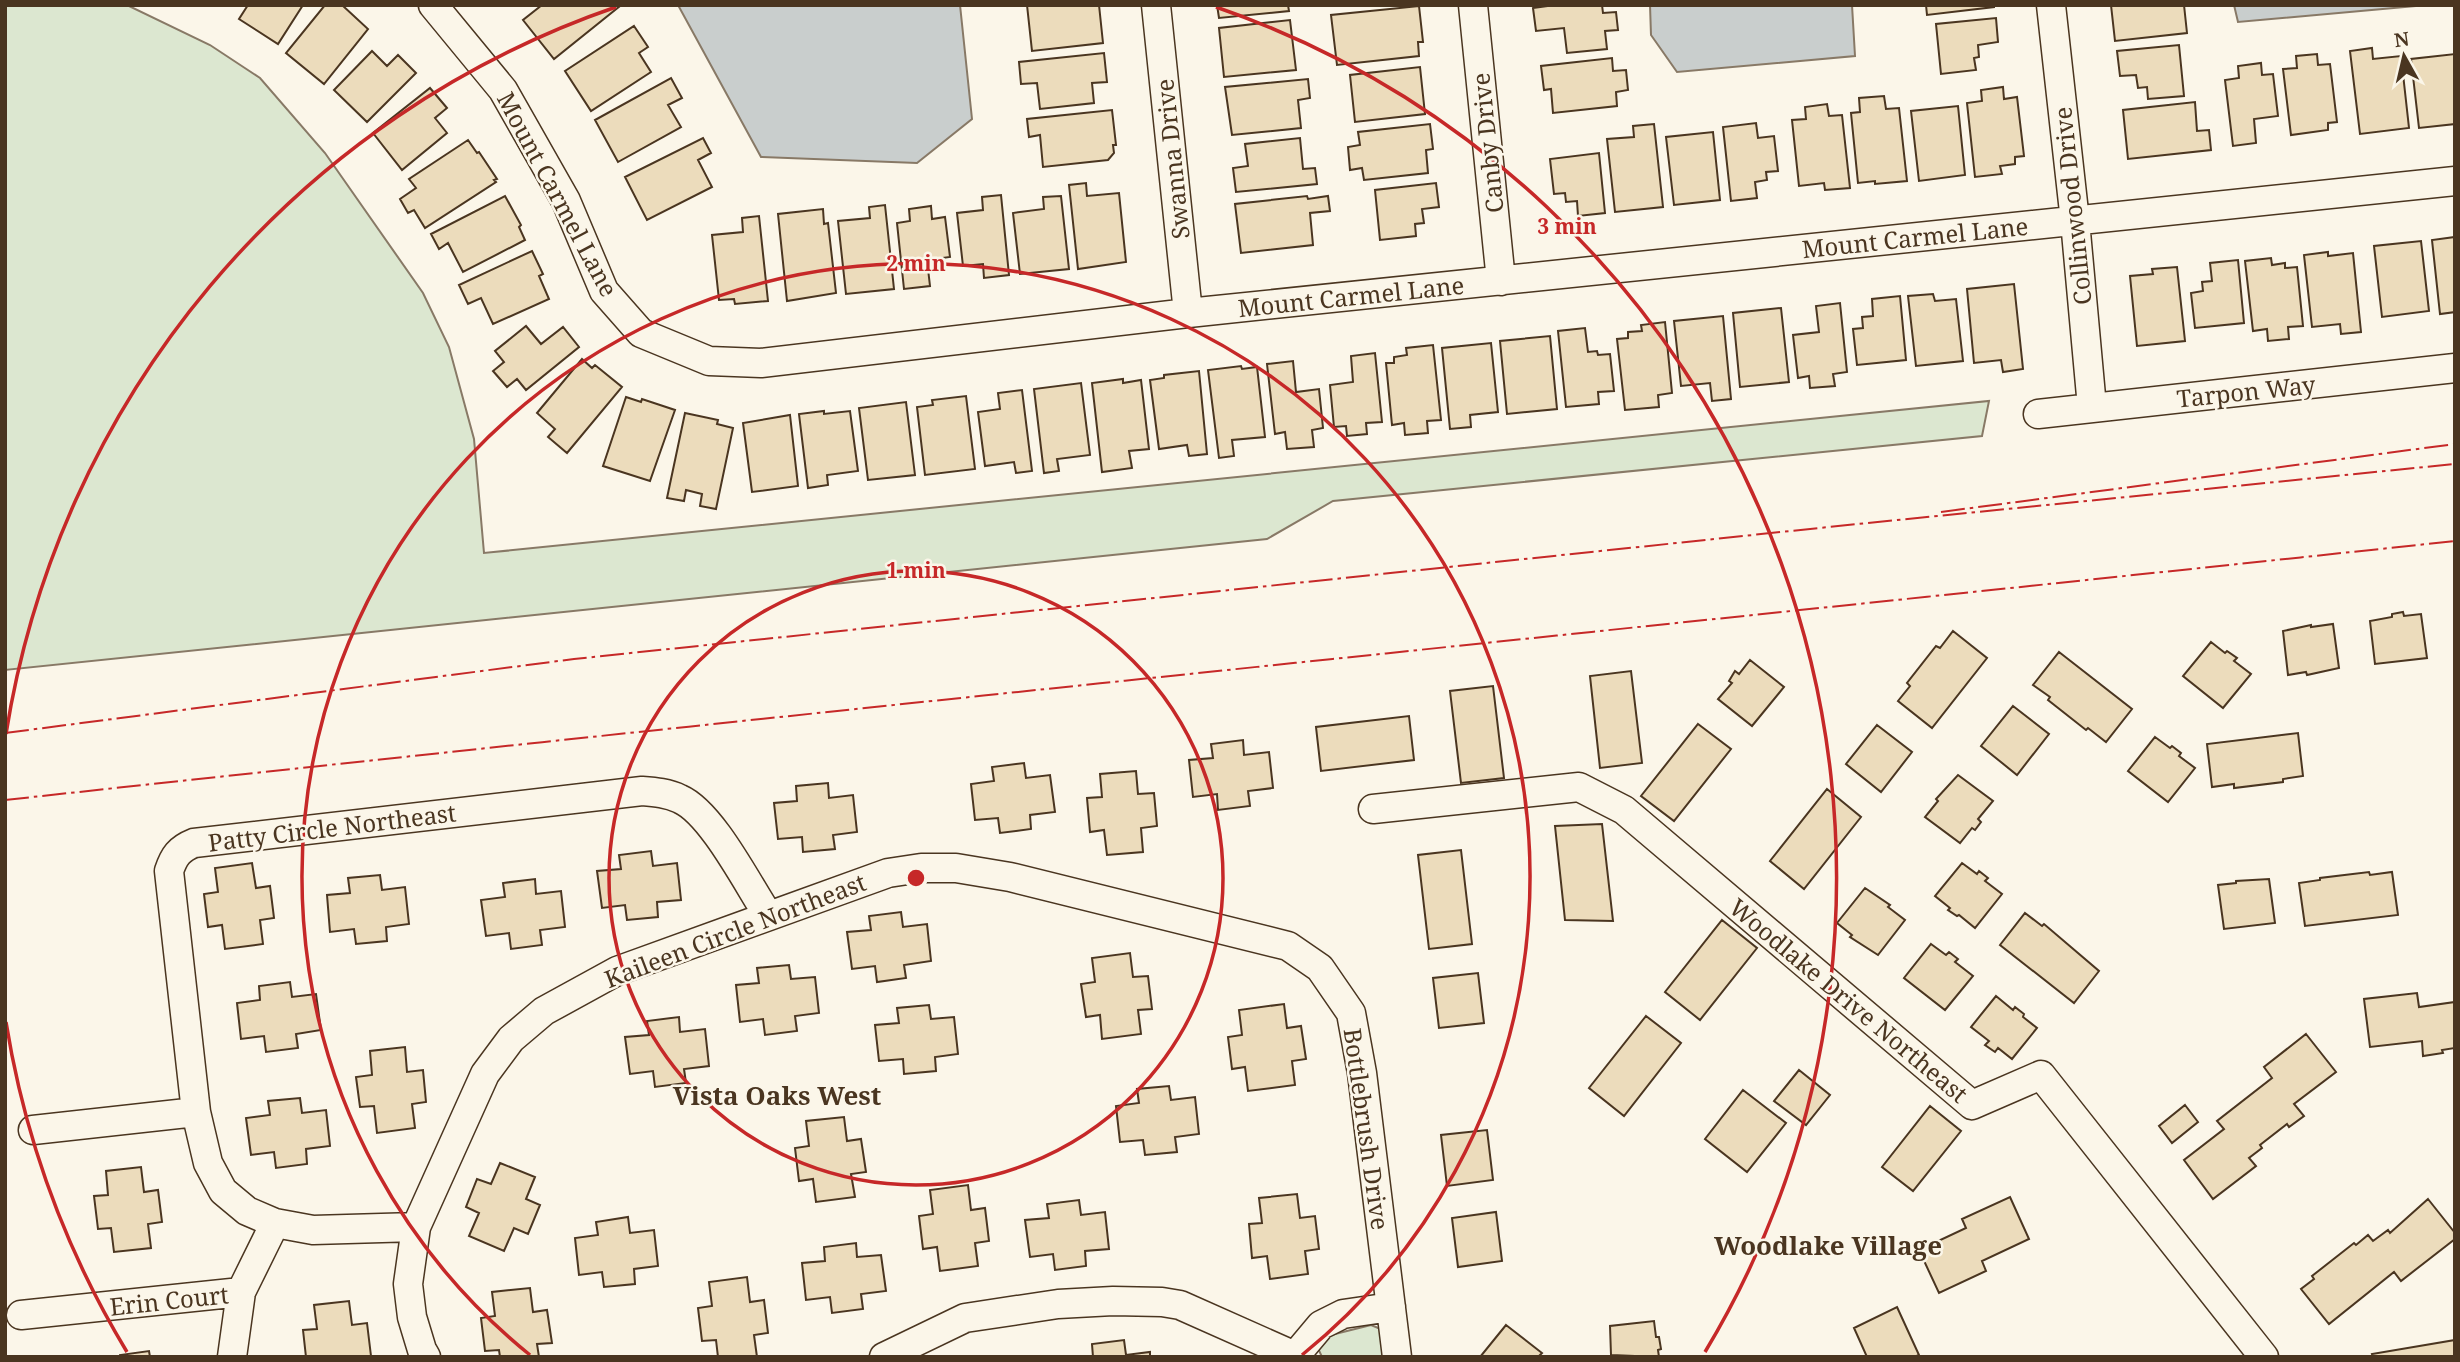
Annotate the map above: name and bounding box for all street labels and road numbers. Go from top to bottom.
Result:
street label: Canby Drive [1463,71,1511,215]
street label: Swanna Drive [1147,77,1197,241]
street label: Mount Carmel Lane [490,86,626,302]
street label: Collinwood Drive [2045,105,2099,307]
street label: Mount Carmel Lane [1800,209,2030,265]
street label: Mount Carmel Lane [1236,268,1466,324]
street label: Tarpon Way [2175,367,2317,415]
street label: Patty Circle Northeast [206,795,458,859]
street label: Kaileen Circle Northeast [599,865,871,995]
street label: Woodlake Drive Northeast [1723,890,1975,1110]
street label: Bottlebrush Drive [1337,1026,1397,1232]
street label: Erin Court [108,1277,230,1323]

